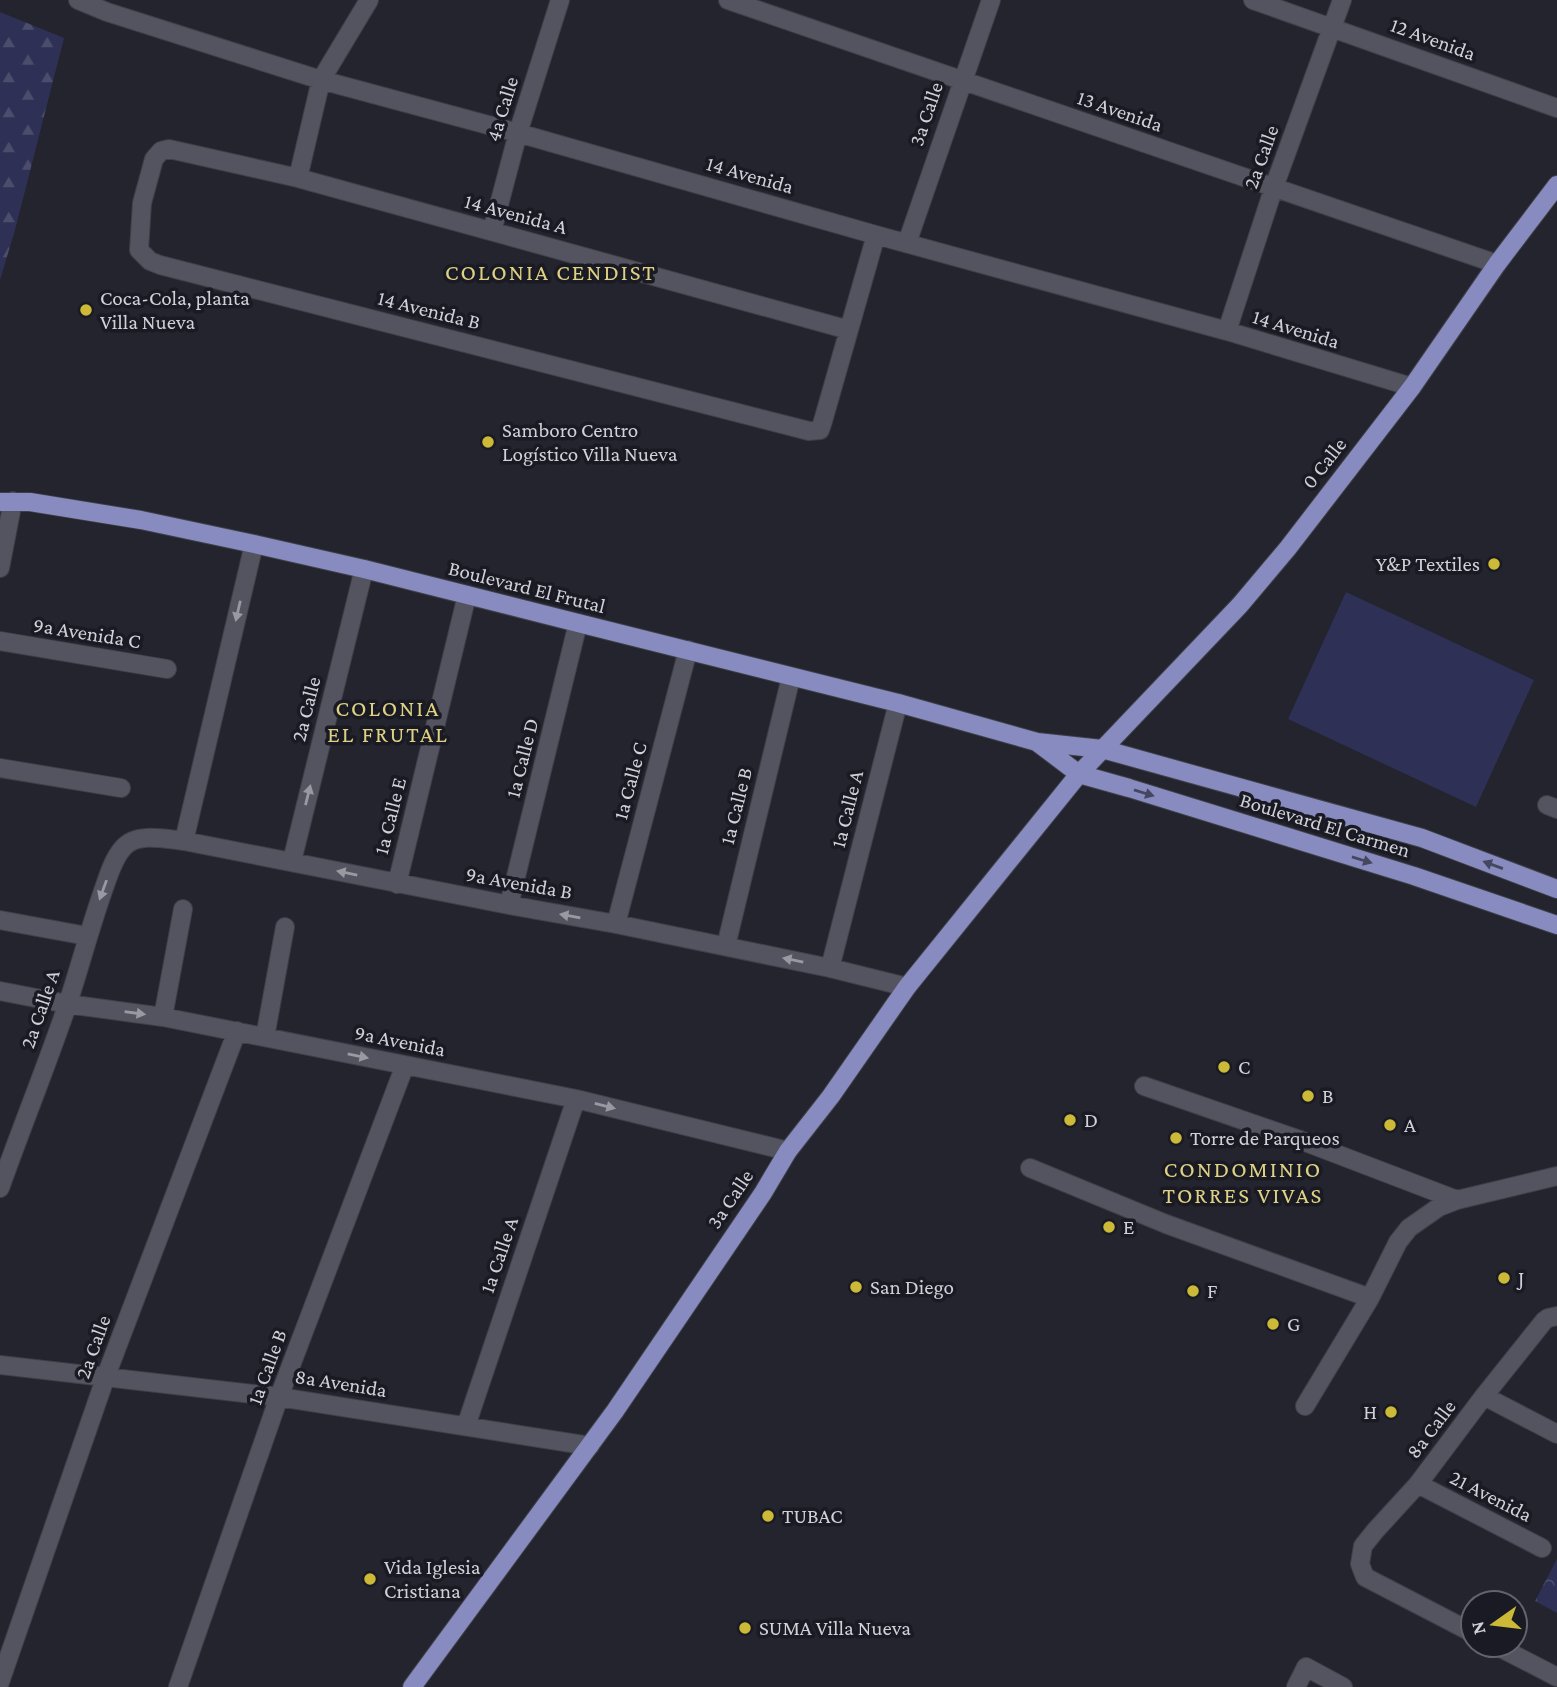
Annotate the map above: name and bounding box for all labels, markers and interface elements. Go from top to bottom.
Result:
street label: 12 Avenida [1387,13,1479,66]
street label: 4a Calle [481,74,523,144]
street label: 3a Calle [904,79,948,149]
street label: 13 Avenida [1074,85,1166,137]
street label: 2a Calle [1238,122,1284,192]
street label: 14 Avenida [704,151,797,199]
street label: 14 Avenida A [462,189,570,239]
district label: COLONIA CENDIST [445,259,657,285]
place label: Coca-Cola, planta Villa Nueva [100,286,250,334]
street label: 14 Avenida B [375,286,483,334]
marker: Coca-Cola, planta Villa Nueva [78,302,94,318]
street label: 14 Avenida [1250,304,1343,354]
place label: Samboro Centro Logístico Villa Nueva [502,418,678,466]
street label: 0 Calle [1297,433,1351,493]
marker: Samboro Centro Logístico Villa Nueva [480,434,496,450]
place label: Y&P Textiles [1376,552,1480,576]
street label: Boulevard El Frutal [446,556,608,618]
marker: Y&P Textiles [1486,556,1502,572]
one-way arrow [233,600,244,622]
street label: 9a Avenida C [32,613,142,653]
street label: 2a Calle [286,674,326,744]
district label: COLONIA EL FRUTAL [327,695,449,747]
street label: 1a Calle D [501,716,543,800]
street label: 1a Calle C [608,740,652,822]
street label: 1a Calle B [715,765,757,847]
street label: 1a Calle A [826,768,868,850]
street label: 1a Calle E [369,775,411,857]
one-way arrow [303,783,314,805]
one-way arrow [1134,788,1155,799]
street label: Boulevard El Carmen [1237,788,1413,862]
one-way arrow [1351,856,1372,866]
one-way arrow [1483,859,1504,870]
street label: 9a Avenida B [464,862,574,904]
one-way arrow [336,867,358,878]
one-way arrow [98,880,109,901]
one-way arrow [559,910,581,921]
one-way arrow [782,955,804,966]
street label: 2a Calle A [15,966,65,1052]
one-way arrow [124,1008,146,1019]
street label: 9a Avenida [353,1020,448,1062]
one-way arrow [347,1050,369,1061]
place label: C [1238,1055,1250,1079]
marker: C [1216,1059,1232,1075]
place label: B [1322,1084,1333,1108]
marker: B [1300,1088,1316,1104]
one-way arrow [594,1101,616,1112]
place label: D [1084,1108,1098,1132]
marker: D [1062,1112,1078,1128]
place label: A [1404,1113,1416,1137]
marker: A [1382,1117,1398,1133]
place label: Torre de Parqueos [1190,1126,1340,1150]
marker: Torre de Parqueos [1168,1130,1184,1146]
district label: CONDOMINIO TORRES VIVAS [1163,1156,1323,1208]
street label: 3a Calle [702,1165,758,1233]
street label: 1a Calle A [475,1214,523,1296]
place label: E [1123,1215,1134,1239]
marker: E [1101,1219,1117,1235]
place label: J [1516,1266,1524,1290]
marker: J [1496,1270,1512,1286]
place label: San Diego [870,1275,954,1299]
marker: San Diego [848,1279,864,1295]
place label: F [1207,1279,1218,1303]
marker: F [1185,1283,1201,1299]
street label: 2a Calle [70,1312,116,1382]
place label: G [1287,1312,1300,1336]
marker: G [1265,1316,1281,1332]
street label: 1a Calle B [242,1326,292,1408]
street label: 8a Avenida [293,1364,389,1402]
street label: 8a Calle [1401,1395,1461,1463]
place label: H [1363,1400,1377,1424]
marker: H [1383,1404,1399,1420]
street label: 21 Avenida [1446,1465,1536,1527]
place label: TUBAC [782,1504,843,1528]
marker: TUBAC [760,1508,776,1524]
place label: Vida Iglesia Cristiana [384,1555,481,1603]
marker: Vida Iglesia Cristiana [362,1571,378,1587]
north arrow [1459,1589,1529,1659]
place label: SUMA Villa Nueva [759,1616,911,1640]
text: N [1466,1619,1490,1637]
marker: SUMA Villa Nueva [737,1620,753,1636]

